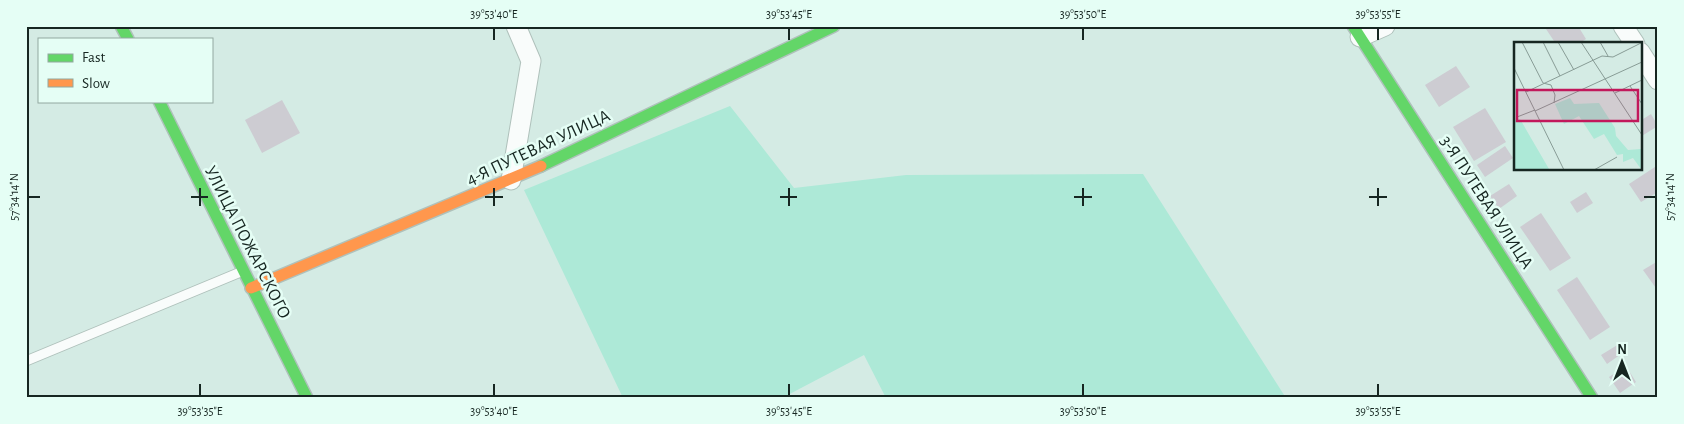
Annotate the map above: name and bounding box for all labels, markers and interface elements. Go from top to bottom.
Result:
text: 39°53'40"E [470,8,518,20]
text: 39°53'45"E [766,8,812,20]
text: 39°53'50"E [1060,8,1106,20]
text: 39°53'55"E [1355,8,1401,20]
legend [38,38,212,102]
inset map [1514,42,1642,170]
text: Fast [82,50,106,65]
text: Slow [82,76,110,91]
street label: 4-Я ПУТЕВАЯ УЛИЦА [464,107,613,189]
street label: 3-Я ПУТЕВАЯ УЛИЦА [1436,133,1536,273]
street label: УЛИЦА ПОЖАРСКОГО [201,163,293,322]
text: 57°34'14"N [8,173,20,221]
text: 57°34'14"N [1664,173,1676,221]
north arrow [1596,336,1646,386]
text: N [1617,343,1627,357]
text: 39°53'35"E [177,405,223,417]
text: 39°53'40"E [470,405,518,417]
text: 39°53'45"E [766,405,812,417]
text: 39°53'50"E [1060,405,1106,417]
text: 39°53'55"E [1355,405,1401,417]

